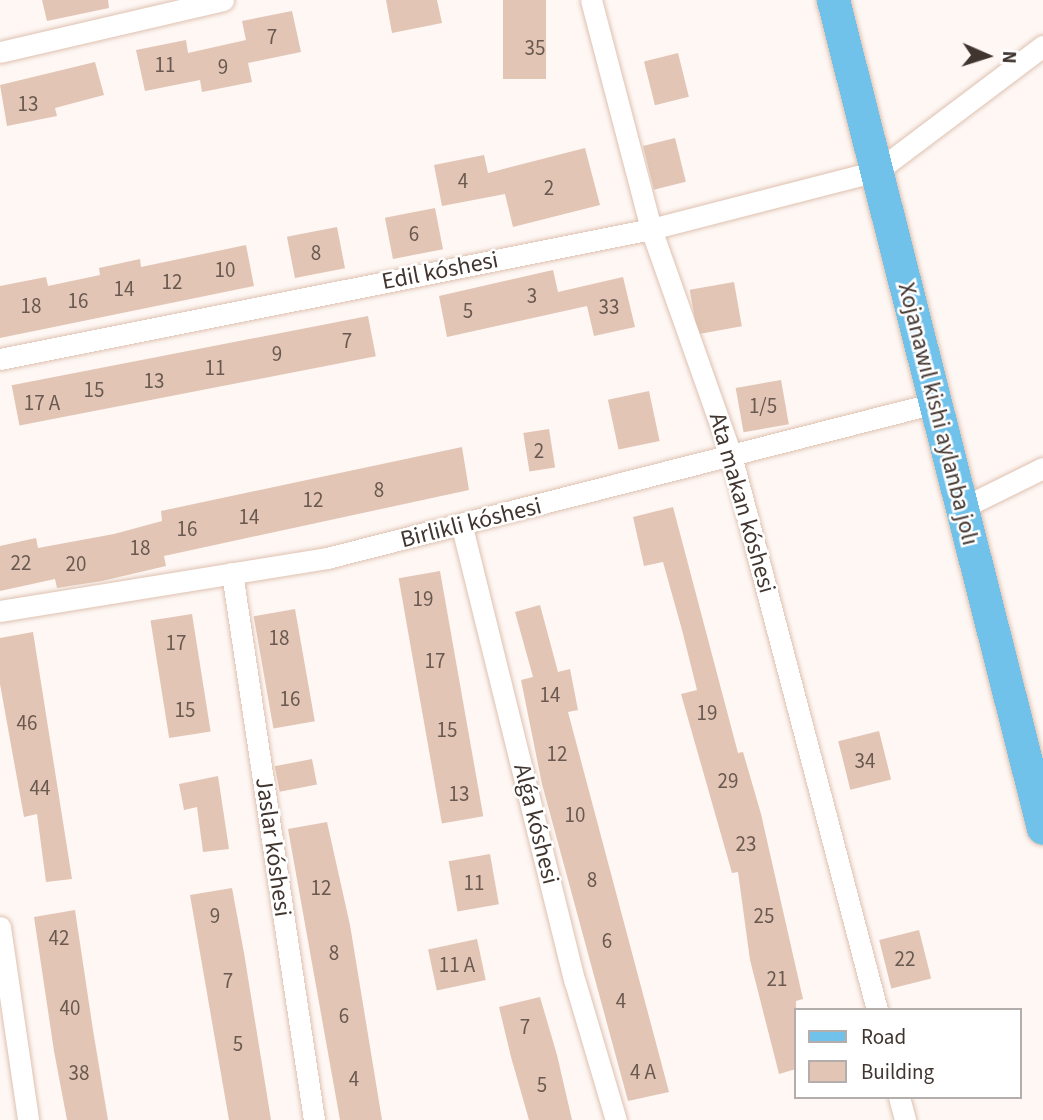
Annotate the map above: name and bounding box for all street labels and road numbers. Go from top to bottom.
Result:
street label: Edil kóshesi [379,246,501,296]
street label: Xojanawıl kishi aylanba jolı [891,280,985,548]
street label: Ata makan kóshesi [702,410,782,596]
street label: Birlikli kóshesi [397,492,545,554]
street label: Alǵa kóshesi [507,761,565,887]
street label: Jaslar kóshesi [249,775,297,919]

